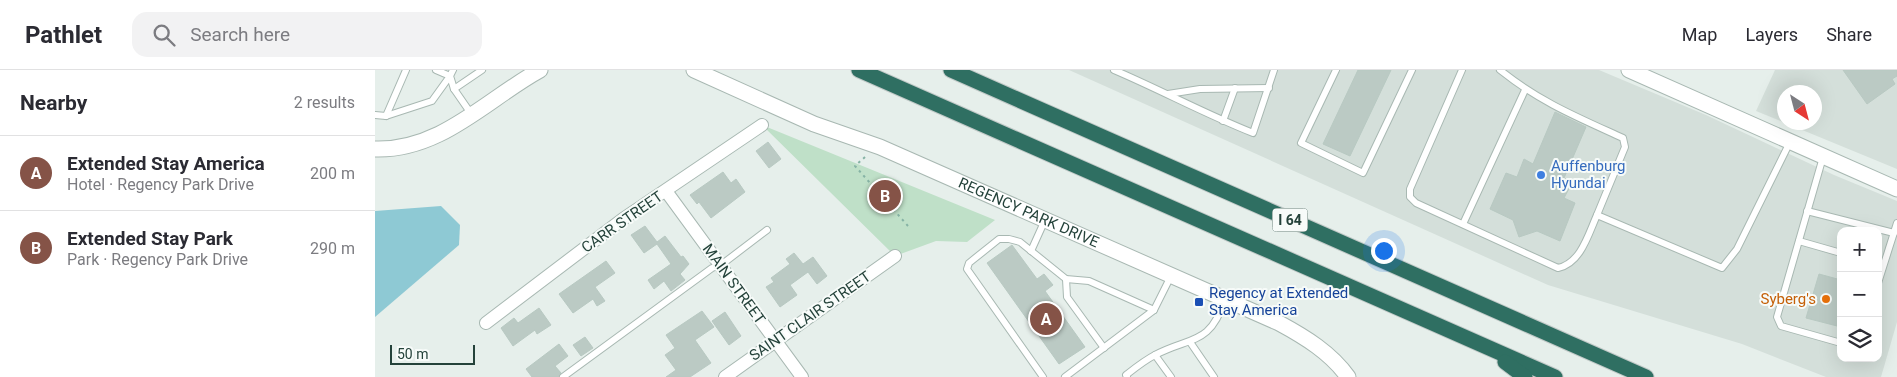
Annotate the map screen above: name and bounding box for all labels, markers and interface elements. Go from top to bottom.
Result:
search box [132,12,482,57]
text: Pathlet [25,21,102,49]
icon: search [150,21,178,49]
text: Search here [190,23,290,46]
text: Map [1682,24,1717,45]
text: Layers [1745,24,1798,45]
text: Share [1826,24,1872,45]
north arrow [1777,85,1822,130]
text: Nearby [20,91,87,115]
text: 2 results [294,93,355,112]
text: Extended Stay America [67,152,265,175]
place label: Auffenburg Hyundai [1551,157,1626,192]
text: A [31,164,41,183]
text: 200 m [310,164,355,183]
marker: Auffenburg Hyundai [1535,169,1547,181]
street label: REGENCY PARK DRIVE [956,174,1102,252]
text: Hotel · Regency Park Drive [67,175,254,194]
pin: B [869,177,901,215]
street label: CARR STREET [578,187,666,257]
road number: I 64 [1273,208,1307,232]
text: Extended Stay Park [67,227,233,250]
map controls [1837,227,1882,362]
button: + [1837,227,1882,272]
your location [1371,238,1397,264]
text: B [31,239,41,258]
text: 290 m [310,239,355,258]
street label: MAIN STREET [699,240,769,328]
text: Park · Regency Park Drive [67,250,248,269]
street label: SAINT CLAIR STREET [746,267,874,365]
button: − [1837,272,1882,317]
place label: Regency at Extended Stay America [1209,284,1348,319]
place label: Syberg's [1760,290,1816,308]
marker: Syberg's [1820,293,1832,305]
marker: Regency at Extended Stay America [1193,296,1205,308]
pin: A [1030,300,1062,338]
button: layers [1837,317,1882,362]
scale bar [390,342,475,365]
text: 50 m [397,346,429,362]

